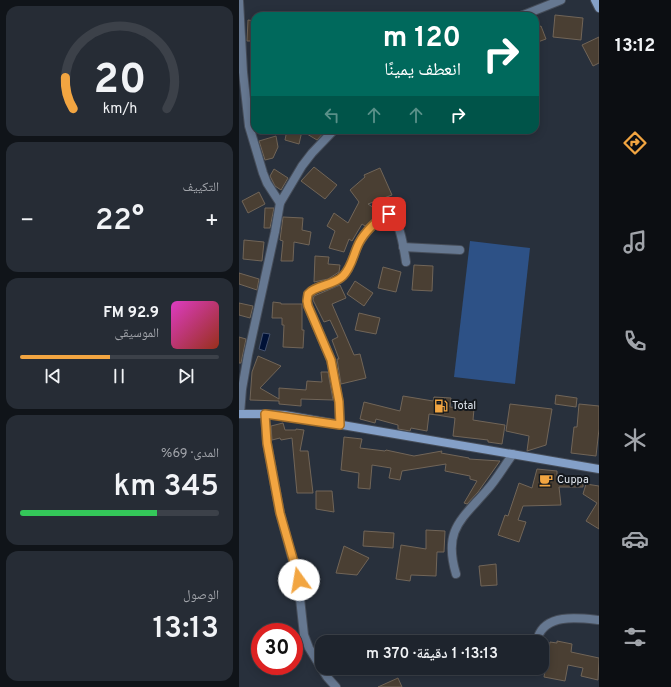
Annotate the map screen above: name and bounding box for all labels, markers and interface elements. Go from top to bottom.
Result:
text: 120 m [383,21,461,57]
icon: right [475,28,527,80]
text: 13:12 [615,35,655,58]
text: 20 [93,55,146,108]
text: انعطف يمينًا [384,59,461,82]
text: km/h [102,100,137,118]
icon: left [321,104,343,126]
icon: ahead [363,104,385,126]
icon: ahead [405,104,427,126]
icon: right [447,104,469,126]
icon: directions [621,129,649,157]
text: التكييف [183,180,219,196]
pin [372,197,406,231]
text: 22° [95,203,144,240]
icon: arrive [378,203,400,225]
text: − [20,208,34,235]
text: + [205,208,219,235]
icon: music [621,228,649,256]
text: 92.9 FM [103,304,159,323]
text: الموسيقى [115,326,159,342]
icon: phone [621,327,649,355]
icon: previous [42,365,64,387]
icon: pause [108,365,130,387]
icon: next [175,365,197,387]
fuel station icon: Total [433,398,449,414]
place label: Total [452,399,476,413]
icon: climate [621,426,649,454]
text: المدى · 69% [161,446,219,462]
text: 345 km [114,469,219,506]
cafe icon: Cuppa [538,472,554,488]
place label: Cuppa [557,473,589,487]
icon: car [621,525,649,553]
position arrow [278,559,320,601]
text: الوصول [183,588,219,604]
text: 13:13 [152,611,219,648]
speed limit sign: 30 [251,623,303,675]
icon: filters [621,623,649,651]
text: 13:13 · 1 دقيقة · 370 m [366,645,498,664]

